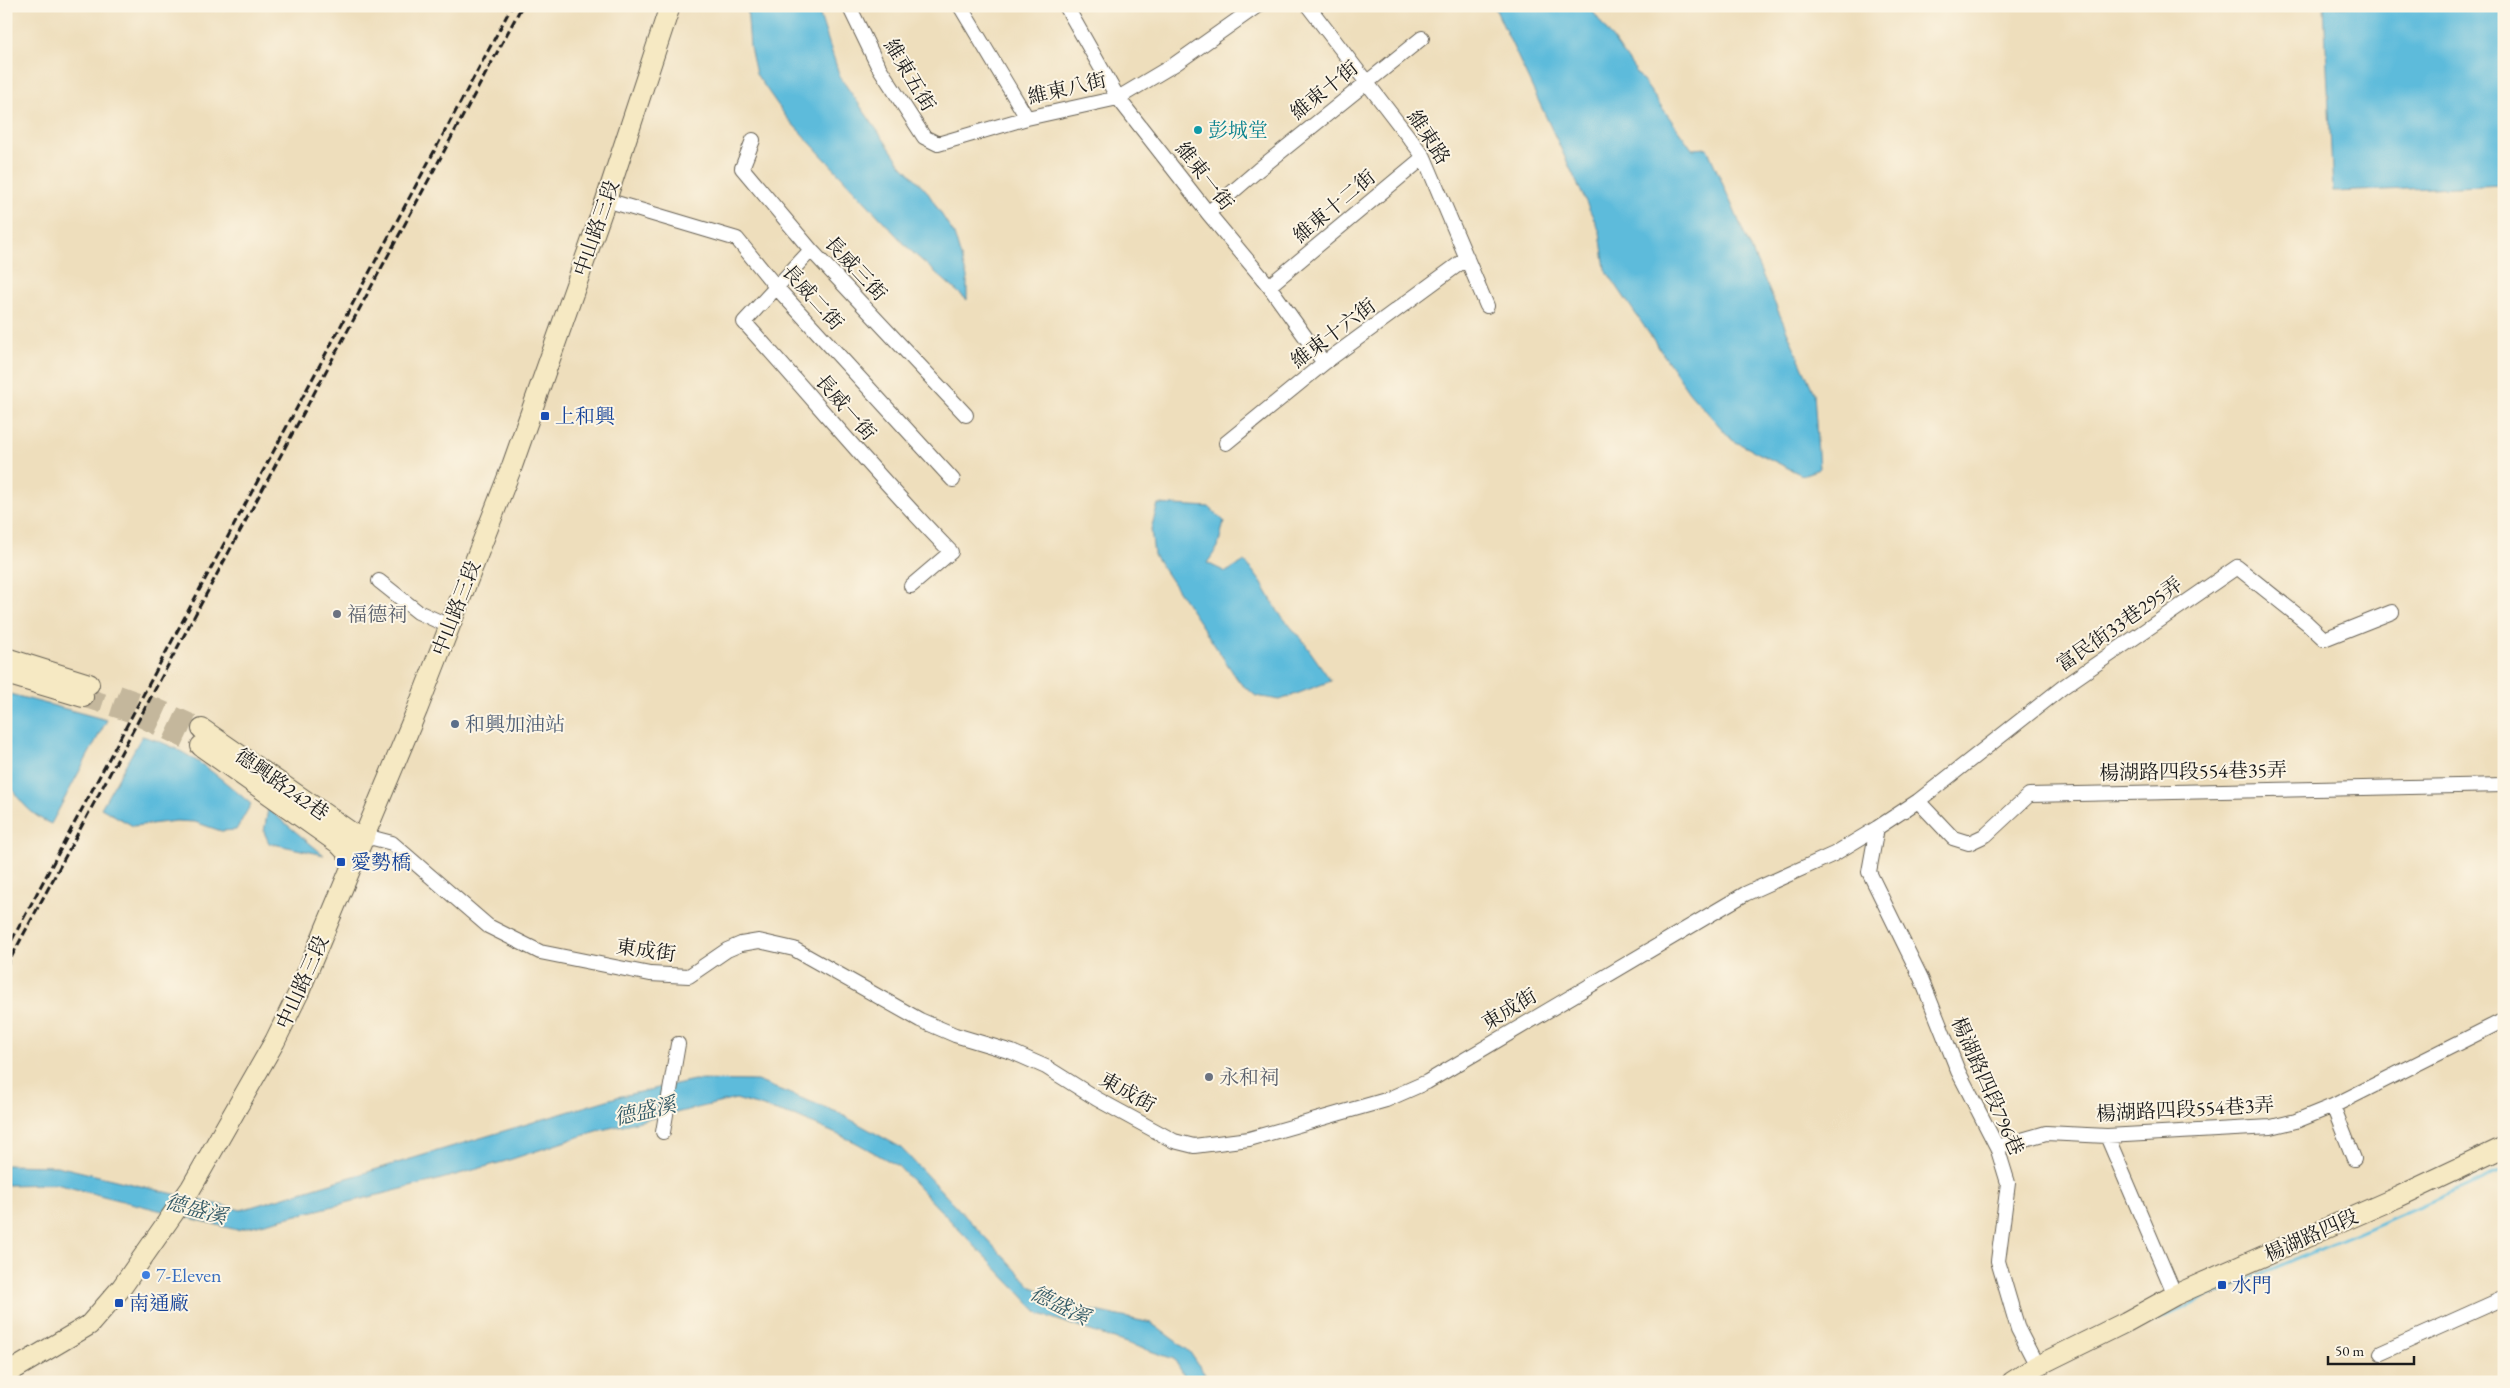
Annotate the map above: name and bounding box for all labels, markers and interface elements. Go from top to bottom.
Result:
street label: 維東五街 [878,34,942,116]
street label: 維東十街 [1285,55,1363,125]
street label: 維東八街 [1025,66,1109,110]
street label: 維東路 [1402,105,1456,169]
place label: 彭城堂 [1208,117,1268,143]
marker: 彭城堂 [1192,124,1204,136]
street label: 維東一街 [1170,136,1240,216]
street label: 維東十二街 [1287,164,1381,248]
street label: 中山路三段 [567,176,625,280]
street label: 長威三街 [819,230,893,306]
street label: 長威二街 [777,259,849,335]
street label: 維東十六街 [1285,293,1381,373]
street label: 長威一街 [810,368,882,446]
place label: 上和興 [555,403,615,429]
marker: 上和興 [539,410,551,422]
street label: 中山路三段 [426,557,486,659]
street label: 富民街33巷295弄 [2051,571,2187,677]
place label: 福德祠 [347,601,407,627]
marker: 福德祠 [331,608,343,620]
place label: 和興加油站 [465,711,565,737]
marker: 和興加油站 [449,718,461,730]
street label: 德興路242巷 [230,742,334,826]
street label: 楊湖路四段554巷35弄 [2099,756,2287,786]
place label: 愛勢橋 [351,849,411,875]
marker: 愛勢橋 [335,856,347,868]
street label: 中山路三段 [270,931,334,1033]
street label: 東成街 [614,933,678,967]
street label: 東成街 [1477,982,1541,1036]
street label: 楊湖路四段796巷 [1946,1013,2030,1159]
place label: 永和祠 [1219,1064,1279,1090]
street label: 東成街 [1095,1066,1161,1118]
marker: 永和祠 [1203,1071,1215,1083]
water label: 德盛溪 [611,1090,681,1131]
street label: 楊湖路四段554巷3弄 [2095,1091,2275,1127]
water label: 德盛溪 [162,1187,232,1230]
street label: 楊湖路四段 [2260,1203,2362,1267]
place label: 7-Eleven [156,1262,222,1288]
marker: 7-Eleven [140,1269,152,1281]
place label: 水門 [2232,1272,2272,1298]
water label: 德盛溪 [1026,1279,1096,1331]
marker: 水門 [2216,1279,2228,1291]
place label: 南通廠 [129,1290,189,1316]
marker: 南通廠 [113,1297,125,1309]
scale bar [2328,1333,2414,1365]
text: 50 m [2335,1341,2364,1360]

